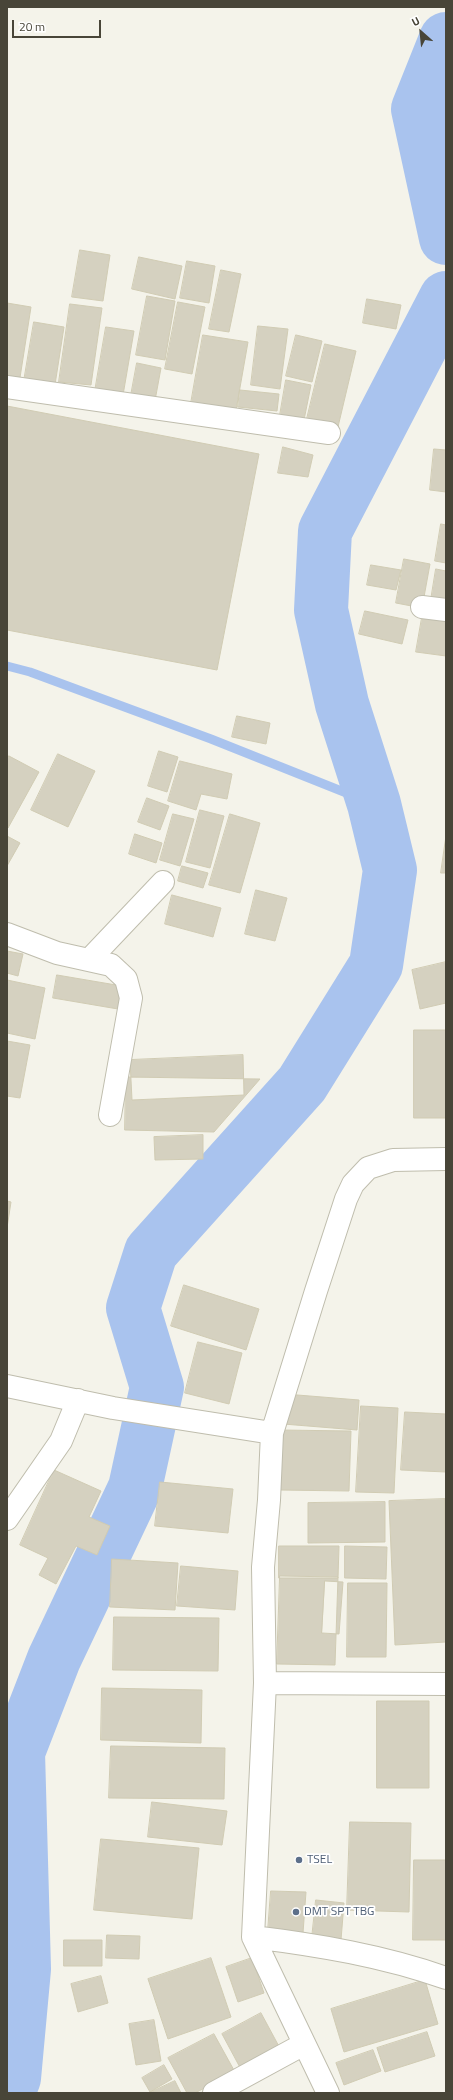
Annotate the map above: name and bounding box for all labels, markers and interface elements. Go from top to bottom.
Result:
scale bar [14,12,103,38]
north arrow [401,12,441,52]
text: U [409,13,422,30]
text: 20 m [19,17,45,36]
place label: TSEL [307,1853,332,1867]
marker: TSEL [294,1855,304,1865]
place label: DMT SPT TBG [304,1905,374,1919]
marker: DMT SPT TBG [291,1907,301,1917]

